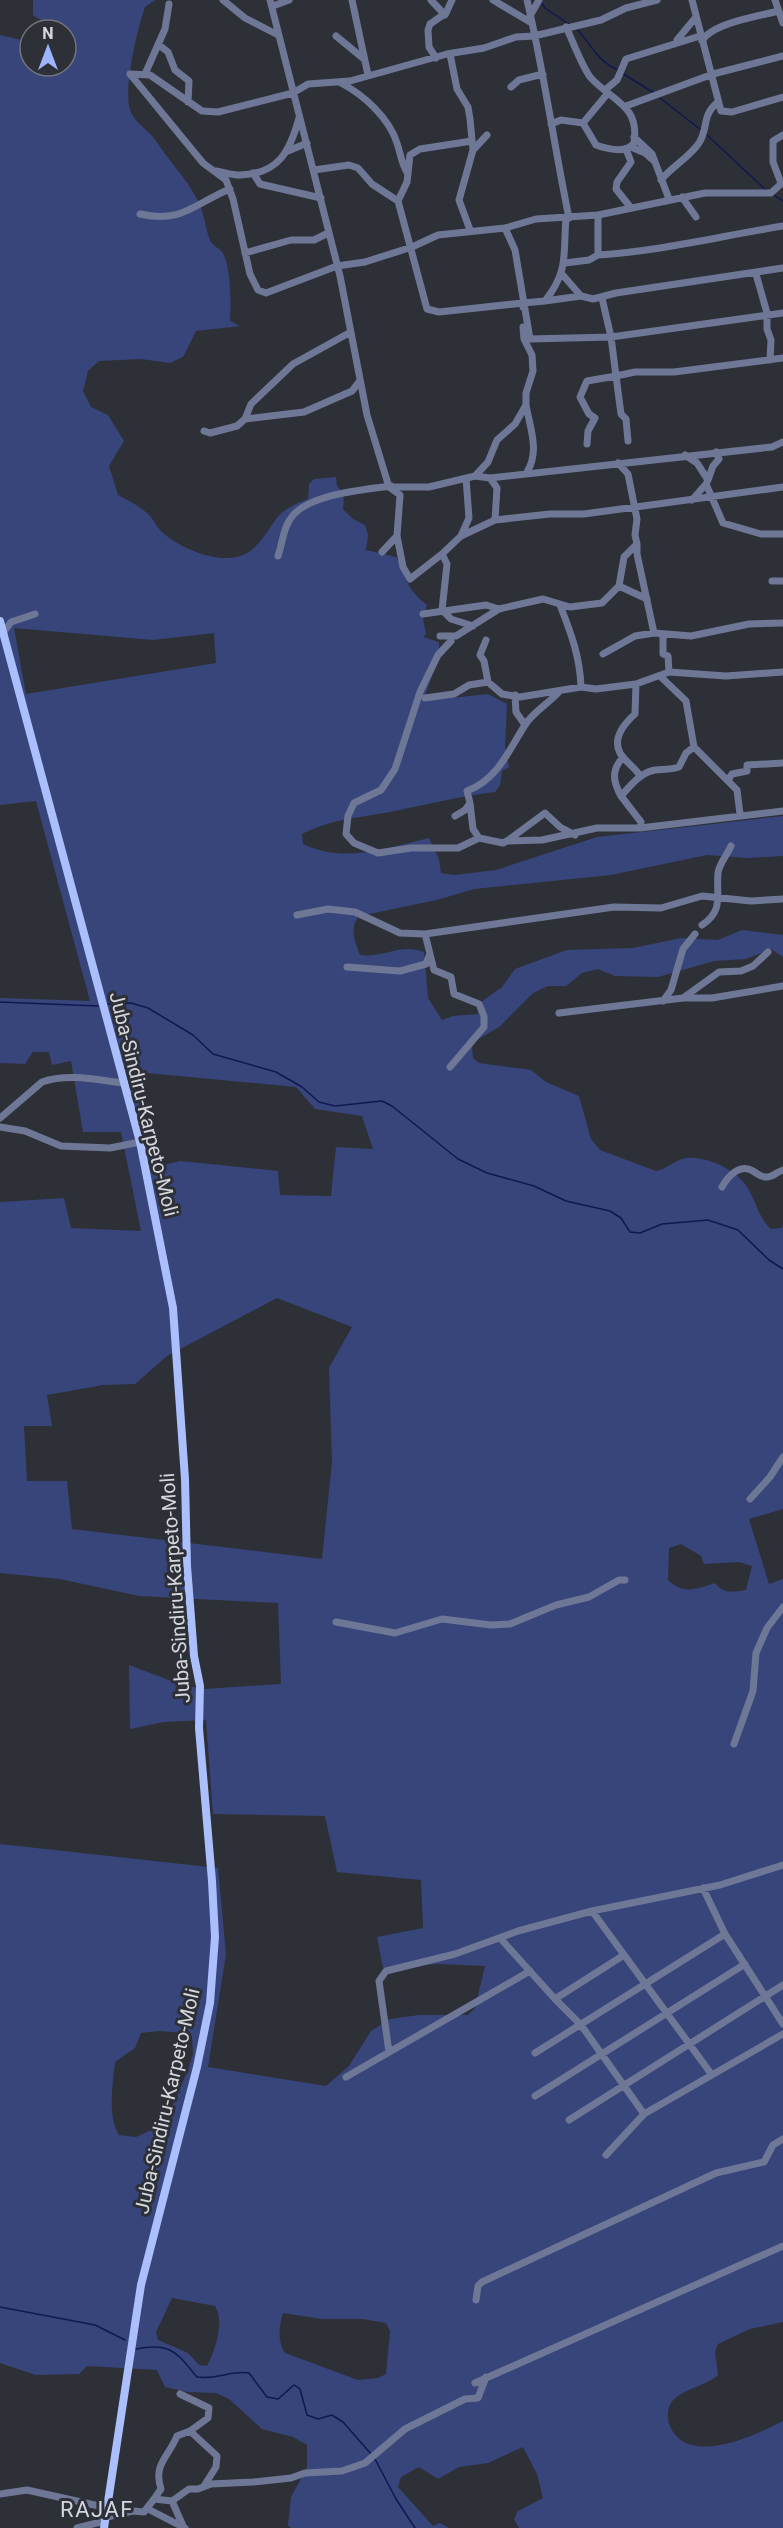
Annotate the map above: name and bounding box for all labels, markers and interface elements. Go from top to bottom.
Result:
north arrow [18,18,78,78]
text: N [42,24,54,43]
street label: Juba-Sindiru-Karpeto-Moli [104,989,184,1219]
street label: Juba-Sindiru-Karpeto-Moli [155,1472,195,1704]
street label: Juba-Sindiru-Karpeto-Moli [129,1986,205,2216]
district label: RAJAF [60,2497,134,2522]

